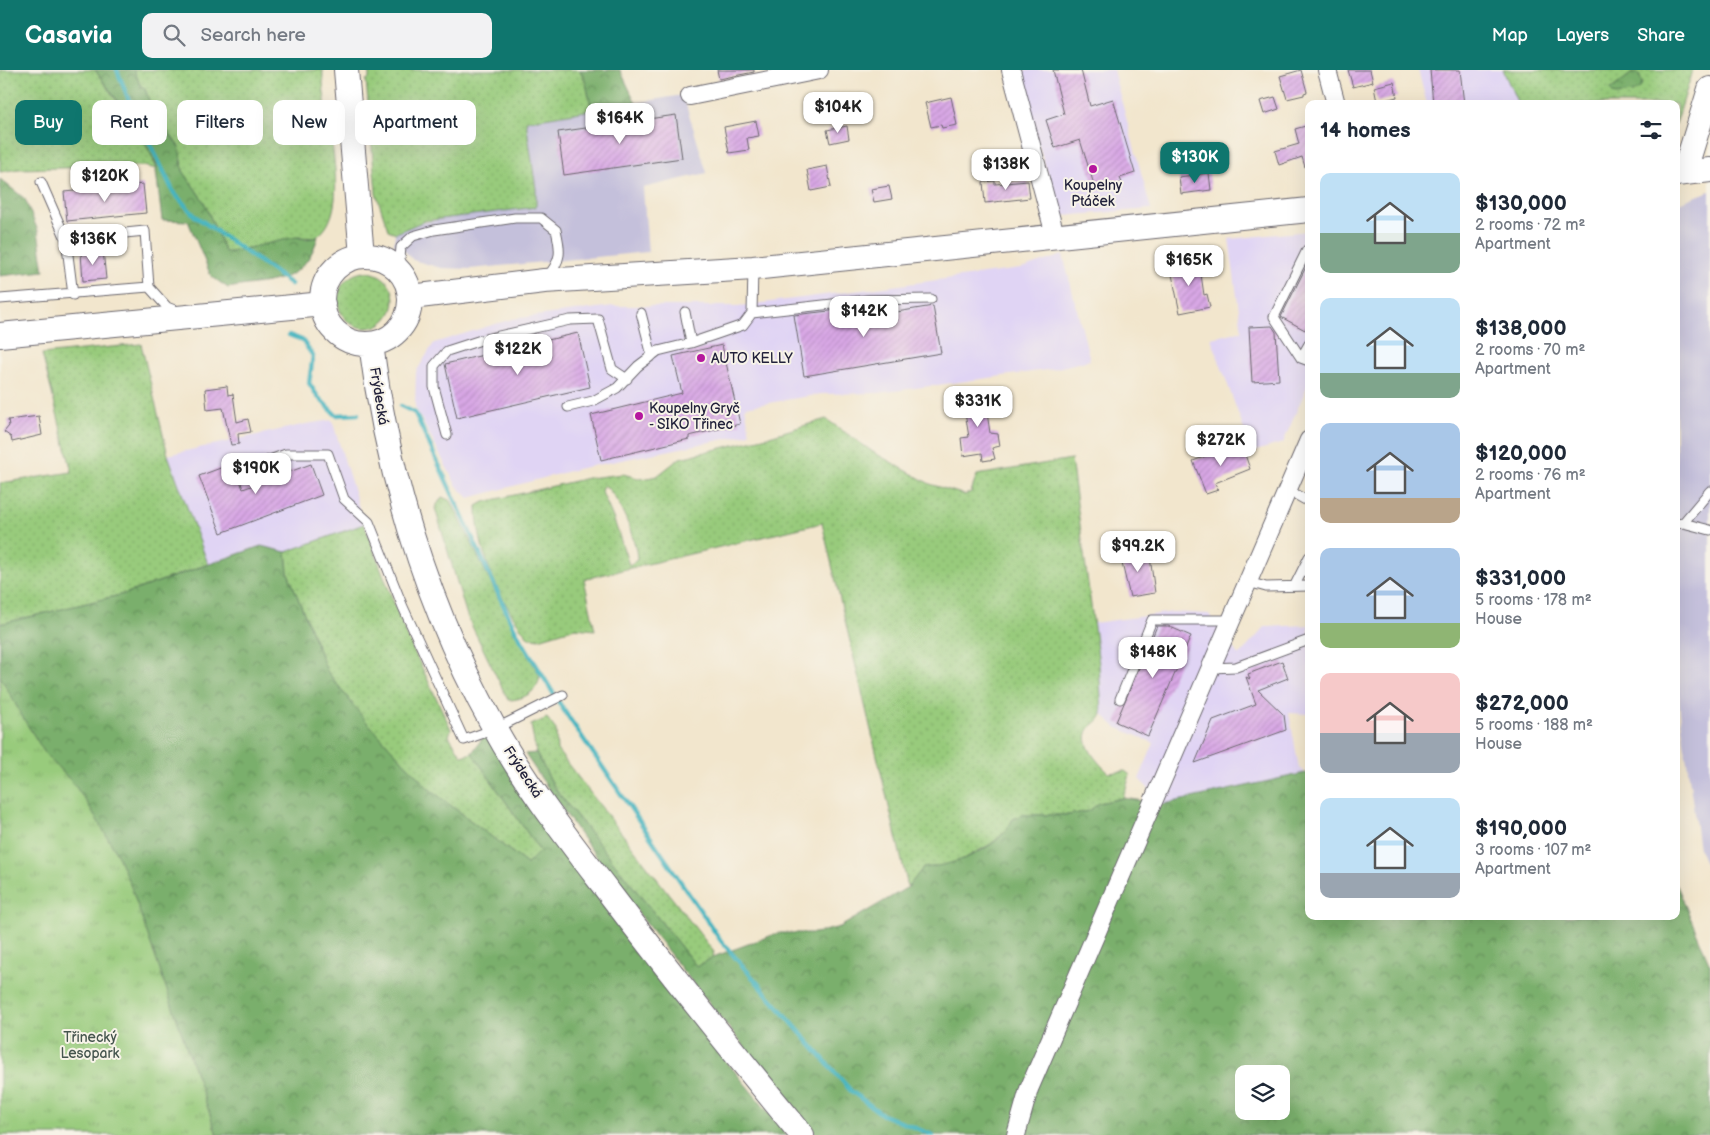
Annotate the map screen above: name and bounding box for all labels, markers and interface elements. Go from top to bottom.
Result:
search box [142,13,492,58]
text: Casavia [25,21,112,50]
icon: search [160,21,188,49]
text: Search here [200,24,306,47]
text: Map [1492,25,1528,46]
text: Layers [1556,25,1609,46]
text: Share [1637,25,1685,46]
pin: $104K [803,92,873,134]
text: $104K [814,98,862,117]
chip: Buy [15,100,82,145]
chip: Rent [92,100,167,145]
chip: Filters [177,100,263,145]
chip: New [273,100,345,145]
chip: Apartment [355,100,476,145]
pin: $164K [585,102,655,145]
text: $164K [596,109,644,128]
icon: filters [1637,116,1665,144]
text: 14 homes [1320,118,1411,143]
pin: $130K [1160,142,1230,184]
pin: $138K [971,148,1041,191]
text: $130K [1171,148,1219,167]
text: $138K [982,155,1030,174]
pin: $120K [70,160,140,203]
marker: Koupelny Ptáček [1087,163,1099,175]
text: $120K [81,167,129,186]
place label: Koupelny Ptáček [1064,177,1123,210]
text: $130,000 [1475,191,1567,216]
icon: home [1360,193,1420,253]
text: 2 rooms · 72 m² [1475,216,1585,235]
pin: $136K [58,224,128,266]
text: $136K [69,230,117,249]
text: Apartment [1475,235,1551,254]
pin: $165K [1154,244,1224,287]
text: $165K [1165,251,1213,270]
pin: $142K [829,296,899,338]
text: $142K [840,302,888,321]
text: $138,000 [1475,316,1566,341]
icon: home [1360,318,1420,378]
pin: $122K [483,334,553,376]
text: $122K [494,340,542,359]
text: 2 rooms · 70 m² [1475,341,1585,360]
place label: AUTO KELLY [711,350,794,367]
marker: AUTO KELLY [695,352,707,364]
text: Apartment [1475,360,1551,379]
street label: Frýdecká [366,366,392,426]
pin: $331K [943,386,1013,428]
text: $331K [955,392,1001,411]
place label: Koupelny Gryč - SIKO Třinec [649,400,740,433]
marker: Koupelny Gryč - SIKO Třinec [633,410,645,422]
pin: $272K [1186,424,1256,467]
text: $272K [1196,431,1246,450]
text: $120,000 [1475,441,1567,466]
icon: home [1360,443,1420,503]
pin: $190K [221,452,291,495]
text: $190K [232,459,280,478]
text: 2 rooms · 76 m² [1475,466,1586,485]
text: Apartment [1475,485,1551,504]
pin: $99.2K [1097,530,1179,573]
text: $99.2K [1111,537,1165,556]
text: $331,000 [1475,566,1566,591]
icon: home [1360,568,1420,628]
text: 5 rooms · 178 m² [1475,591,1592,610]
text: House [1475,610,1522,629]
pin: $148K [1118,636,1188,679]
text: $148K [1129,643,1177,662]
text: $272,000 [1475,691,1569,716]
icon: home [1360,693,1420,753]
text: 5 rooms · 188 m² [1475,716,1593,735]
text: House [1475,735,1522,754]
street label: Frýdecká [500,743,546,801]
text: $190,000 [1475,816,1567,841]
icon: home [1360,818,1420,878]
text: 3 rooms · 107 m² [1475,841,1591,860]
text: Apartment [1475,860,1551,879]
park label: Třinecký Lesopark [61,1029,120,1062]
map controls [1235,1065,1290,1120]
button: layers [1235,1065,1290,1120]

